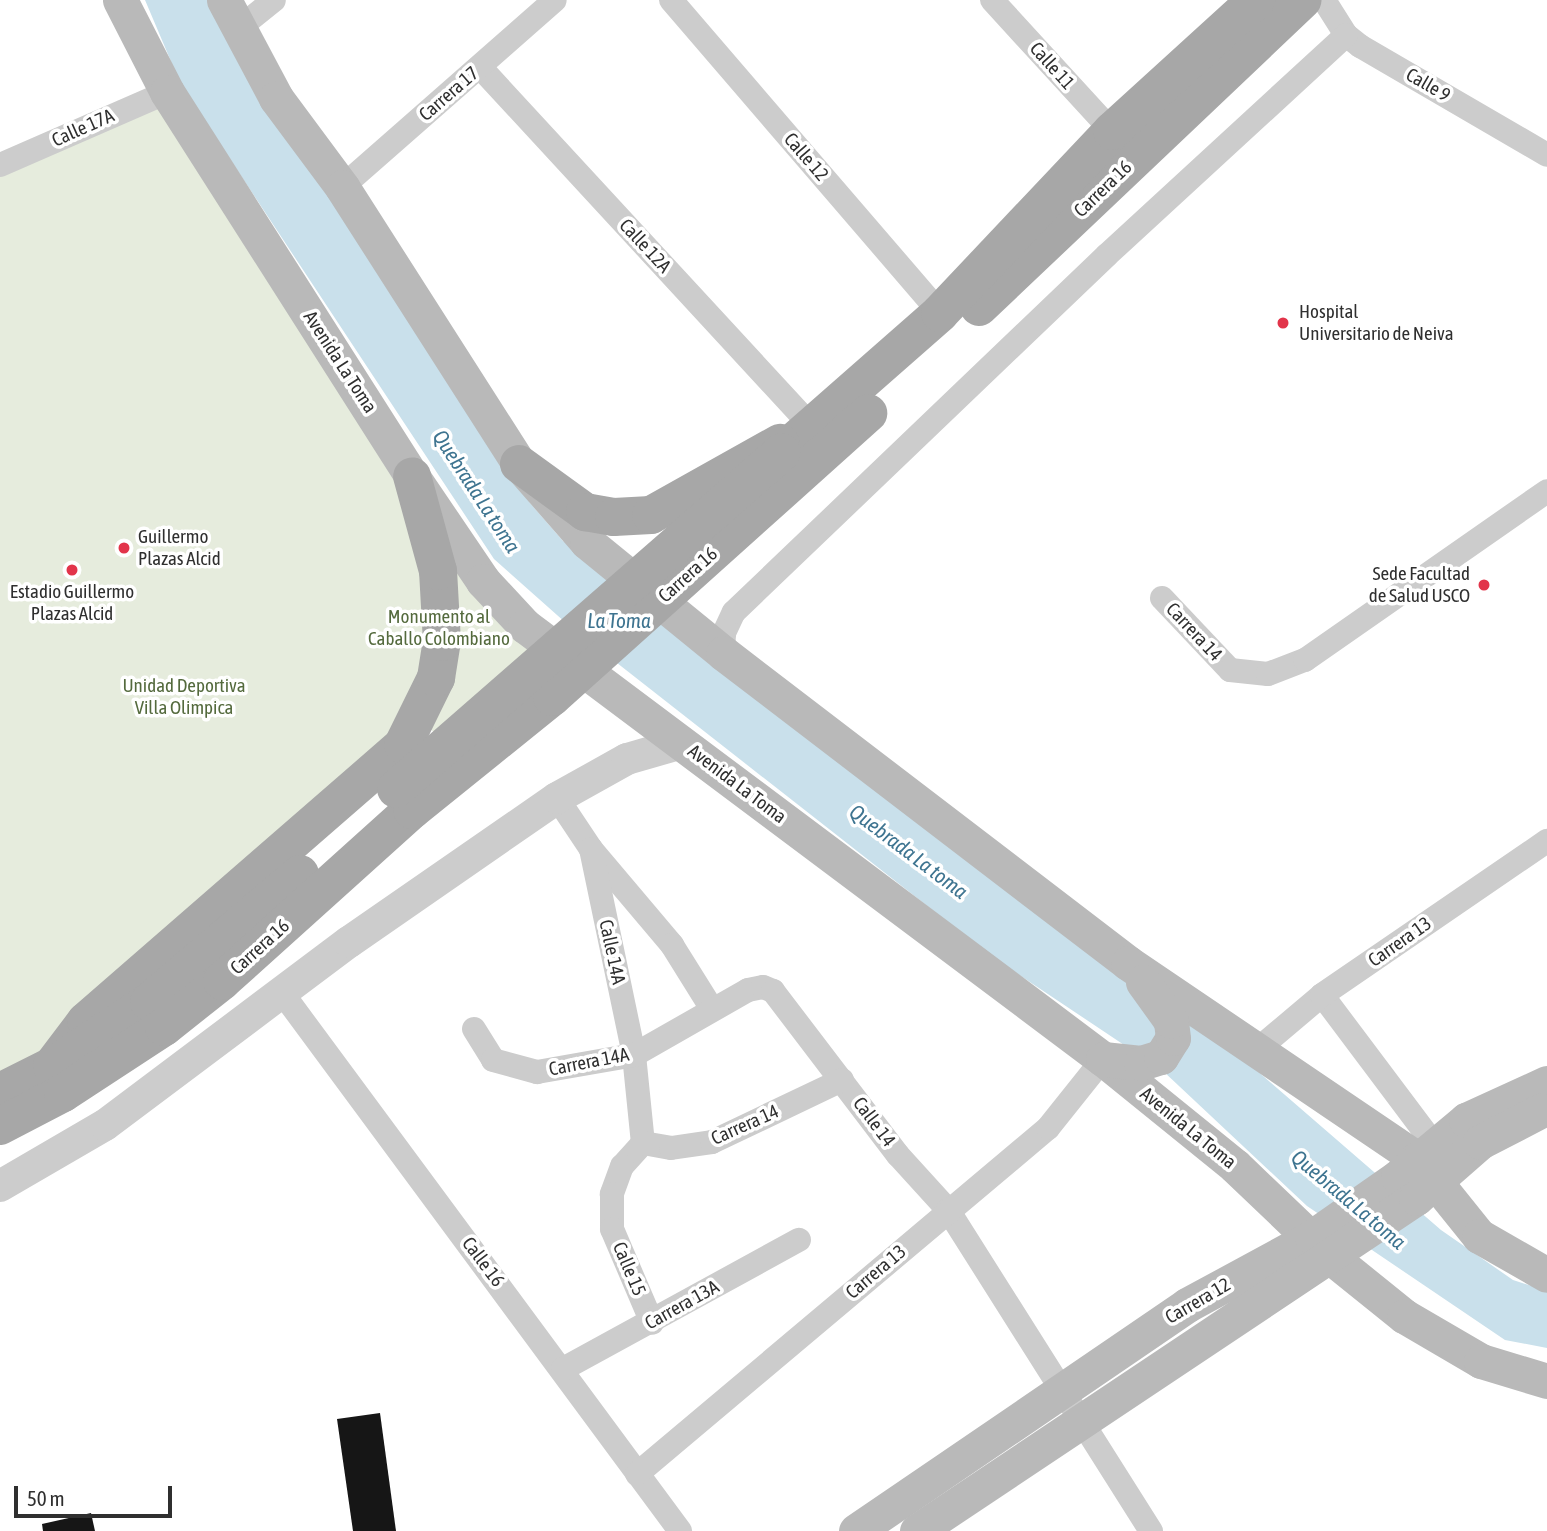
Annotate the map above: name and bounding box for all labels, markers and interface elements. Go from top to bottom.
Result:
street label: Calle 11 [1025,37,1079,95]
street label: Carrera 17 [414,62,484,126]
street label: Calle 9 [1402,63,1454,107]
street label: Calle 17A [48,104,118,152]
street label: Calle 12 [779,128,833,186]
street label: Carrera 16 [1069,156,1137,222]
street label: Calle 12A [614,214,676,278]
place label: Hospital Universitario de Neiva [1299,301,1453,345]
street label: Avenida La Toma [299,307,381,417]
marker: Hospital Universitario de Neiva [1273,313,1293,333]
water label: Quebrada La toma [428,425,526,557]
place label: Guillermo Plazas Alcid [138,526,221,570]
marker: Guillermo Plazas Alcid [116,540,132,556]
street label: Carrera 16 [654,543,722,607]
marker: Estadio Guillermo Plazas Alcid [64,562,80,578]
place label: Sede Facultad de Salud USCO [1369,563,1470,607]
marker: Sede Facultad de Salud USCO [1476,577,1492,593]
place label: Estadio Guillermo Plazas Alcid [10,581,134,625]
street label: Carrera 14 [1161,598,1227,666]
park label: Monumento al Caballo Colombiano [368,606,510,650]
water label: La Toma [587,607,651,633]
park label: Unidad Deportiva Villa Olimpica [122,675,246,719]
street label: Avenida La Toma [683,740,791,828]
water label: Quebrada La toma [845,798,973,904]
street label: Carrera 13 [1364,912,1436,972]
street label: Carrera 16 [226,915,294,979]
street label: Calle 14A [594,918,630,986]
street label: Carrera 14A [547,1043,631,1081]
street label: Avenida La Toma [1135,1082,1241,1174]
street label: Calle 14 [848,1093,900,1151]
street label: Carrera 14 [708,1100,782,1150]
water label: Quebrada La toma [1287,1144,1411,1254]
street label: Calle 16 [457,1233,509,1291]
street label: Calle 15 [607,1239,651,1299]
street label: Carrera 13 [841,1240,911,1304]
street label: Carrera 12 [1161,1273,1235,1329]
street label: Carrera 13A [641,1275,723,1335]
scale bar [18,1472,175,1516]
text: 50 m [27,1486,65,1510]

